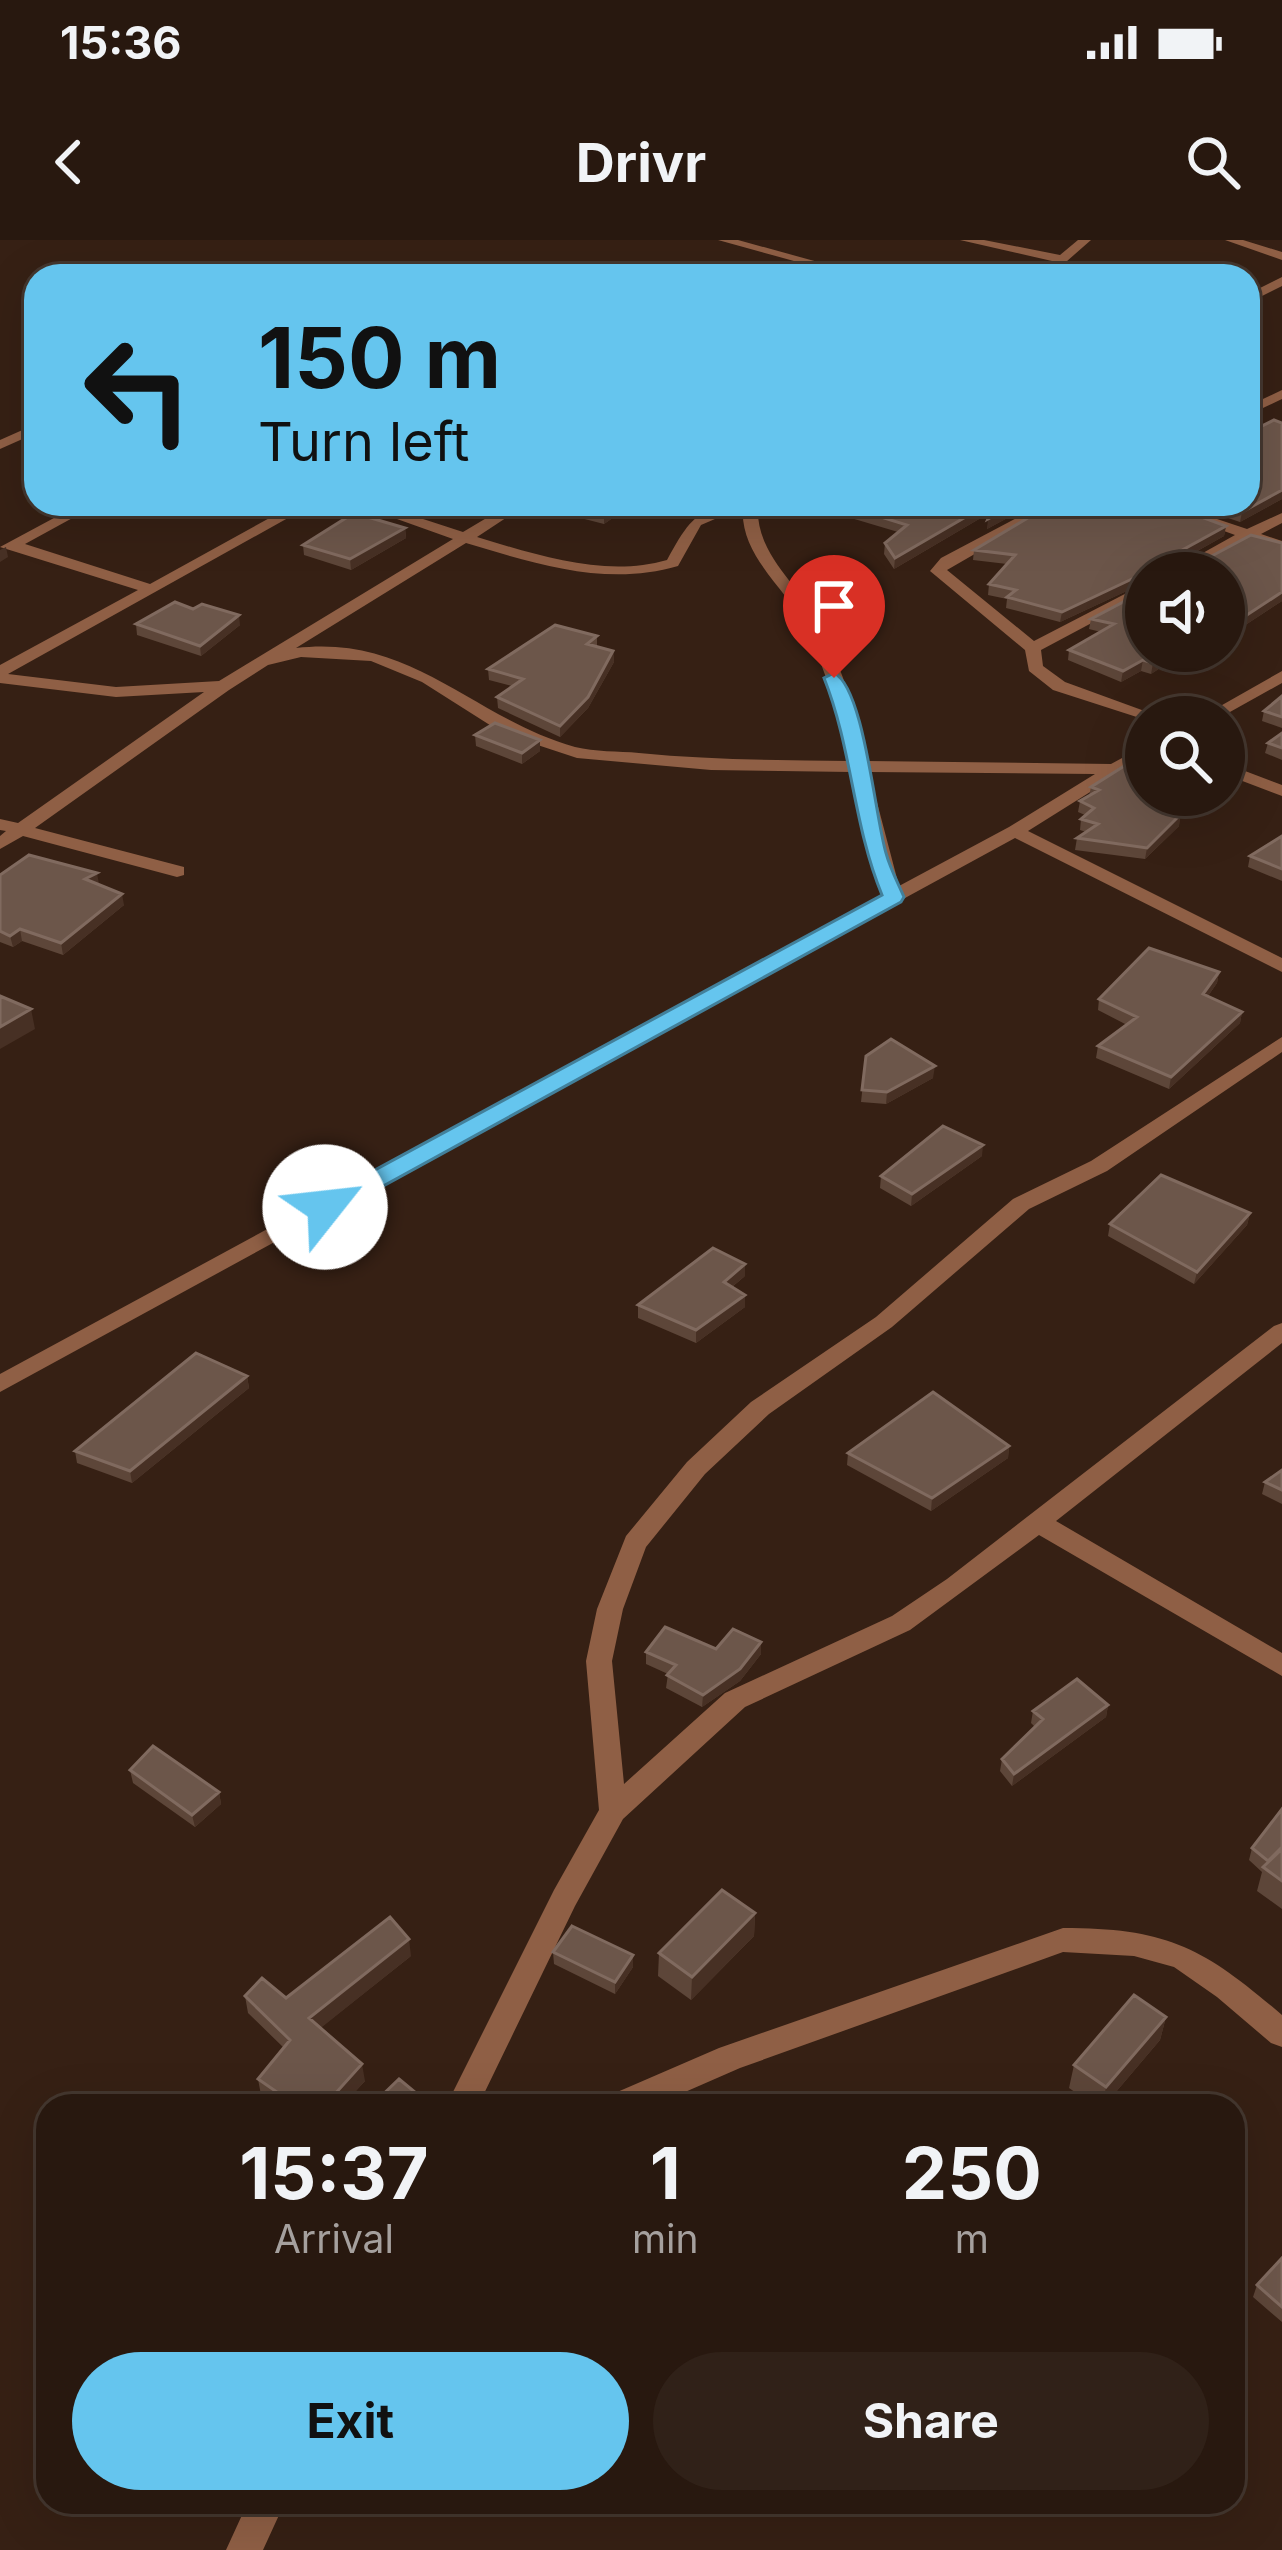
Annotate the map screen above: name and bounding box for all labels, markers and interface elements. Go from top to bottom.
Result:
text: 15:36 [60,15,181,70]
icon: back [36,129,102,195]
icon: search [1180,129,1246,195]
text: Drivr [576,130,706,195]
text: 150 m [258,307,501,408]
icon: left [60,312,216,468]
text: Turn left [258,409,469,474]
map controls [1125,552,1245,816]
button: sound [1125,552,1245,672]
pin [783,555,885,678]
icon: arrive [801,573,867,639]
button: search [1125,696,1245,816]
position arrow [262,1144,388,1270]
text: 15:37 [239,2129,429,2216]
text: 1 [650,2129,681,2216]
text: 250 [902,2129,1042,2216]
text: Arrival [274,2215,394,2262]
text: min [632,2215,699,2262]
text: m [955,2215,989,2262]
button: Exit [72,2352,629,2490]
button: Share [653,2352,1209,2490]

